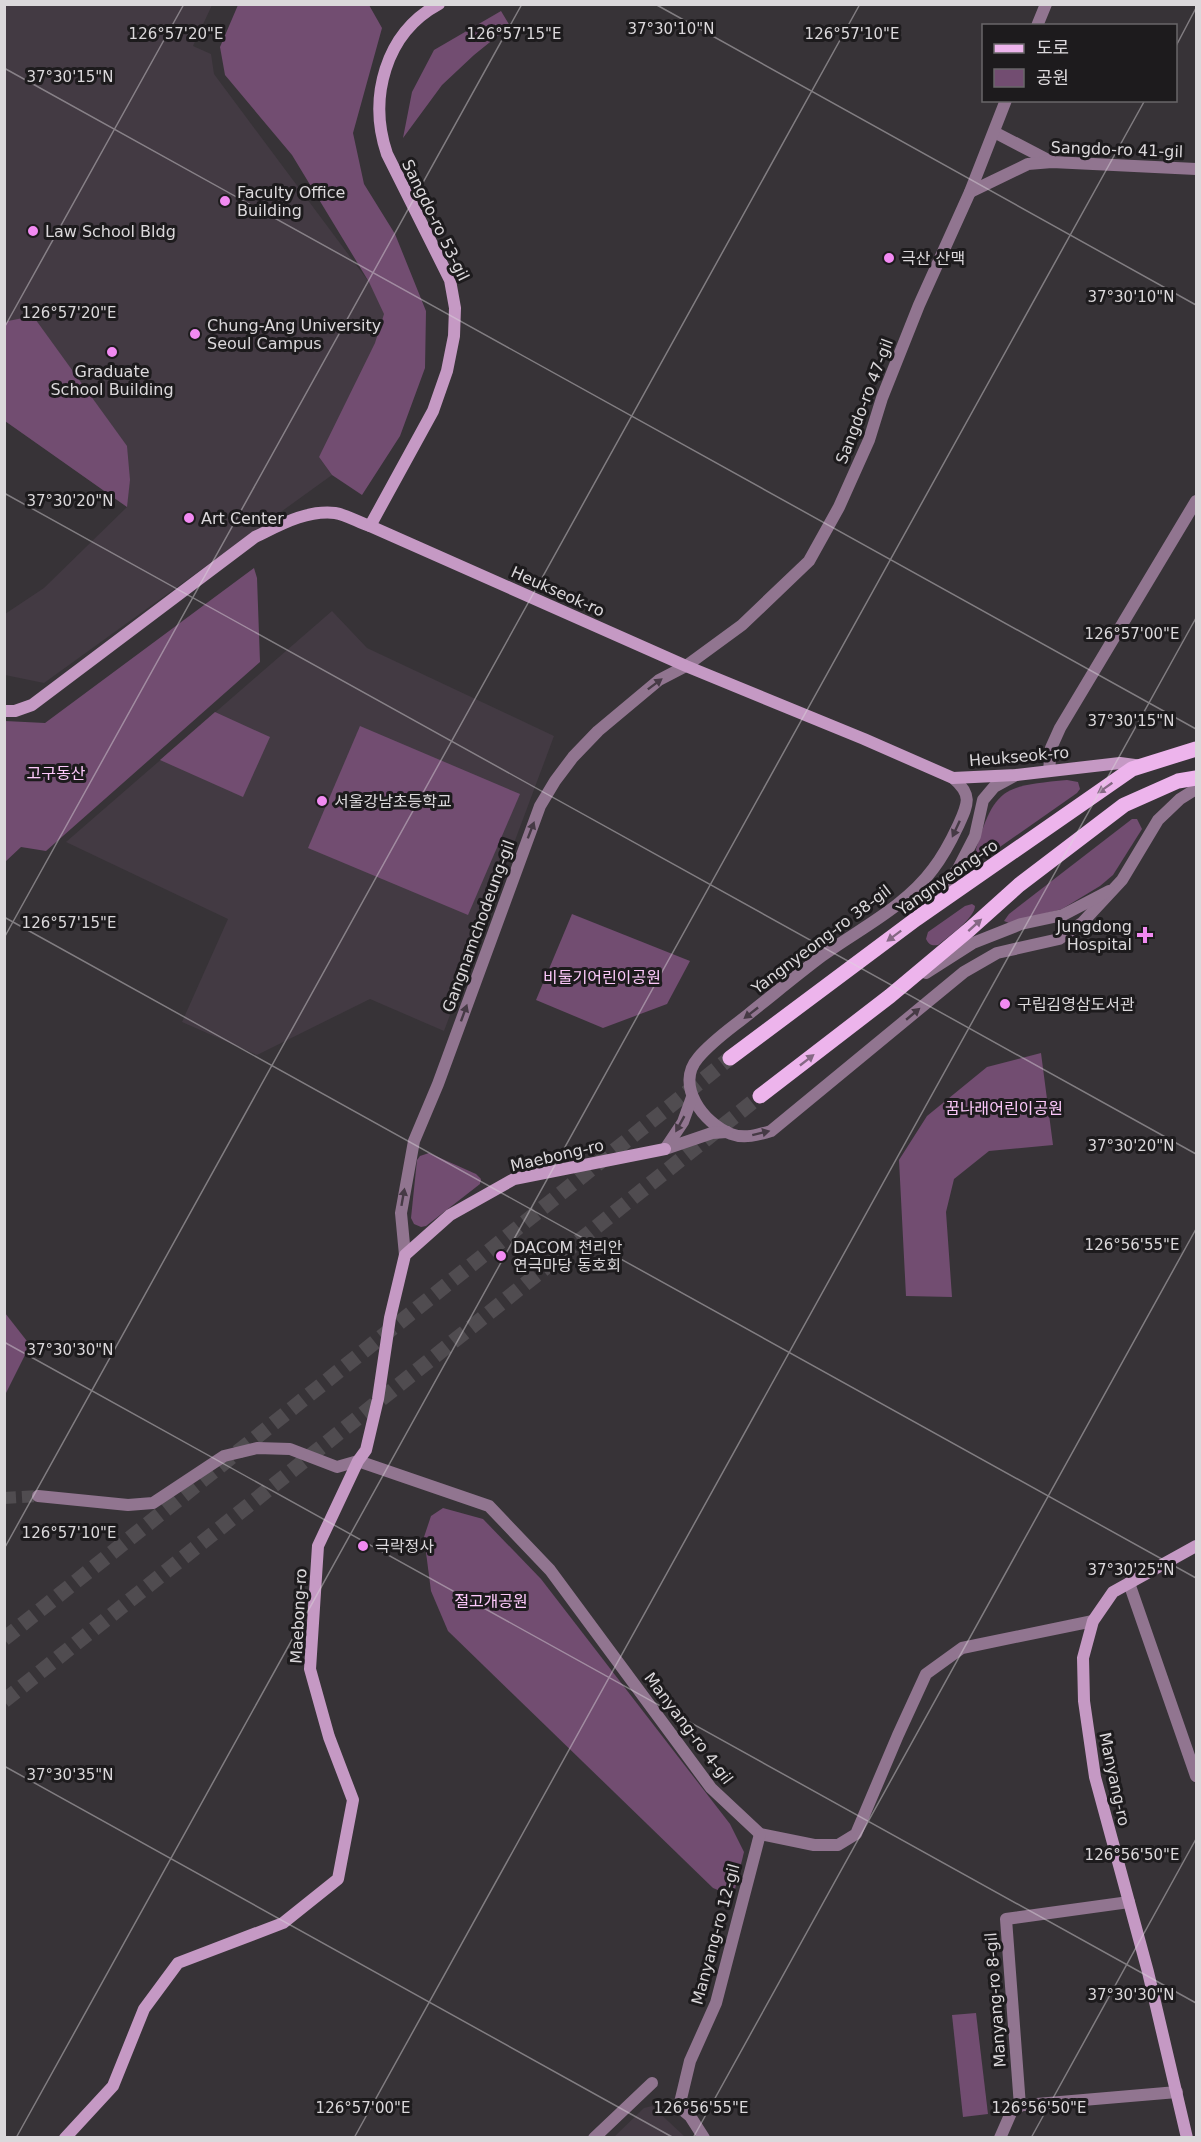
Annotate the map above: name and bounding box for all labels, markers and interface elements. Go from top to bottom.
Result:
text: 37°30'10"N [627,20,715,38]
legend [982,24,1177,102]
text: 126°57'20"E [129,25,223,43]
text: 126°57'15"E [467,25,561,43]
text: 126°57'10"E [805,25,899,43]
text: 도로 [1036,37,1069,58]
text: 공원 [1036,67,1069,88]
text: 37°30'15"N [26,68,114,86]
street label: Sangdo-ro 41-gil [1050,138,1184,161]
street label: Sangdo-ro 53-gil [398,156,473,284]
place label: Faculty Office Building [237,183,345,220]
marker: Faculty Office Building [218,194,232,208]
place label: Law School Bldg [45,222,176,241]
marker: Law School Bldg [26,224,40,238]
place label: 극산 산맥 [901,249,965,268]
marker: 극산 산맥 [882,251,896,265]
text: 37°30'10"N [1087,288,1175,306]
text: 126°57'20"E [22,304,116,322]
place label: Chung-Ang University Seoul Campus [207,316,381,353]
marker: Chung-Ang University Seoul Campus [188,327,202,341]
street label: Sangdo-ro 47-gil [832,336,897,466]
marker: Graduate School Building [105,345,119,359]
place label: Graduate School Building [50,362,174,399]
text: 37°30'20"N [26,492,114,510]
place label: Art Center [201,509,284,528]
marker: Art Center [182,511,196,525]
street label: Heukseok-ro [508,562,607,621]
text: 126°57'00"E [1085,625,1179,643]
one-way arrow [647,678,663,690]
text: 37°30'15"N [1087,712,1175,730]
street label: Heukseok-ro [968,743,1070,770]
park label: 고구동산 [27,764,86,783]
one-way arrow [1098,782,1114,794]
place label: 서울강남초등학교 [334,792,452,811]
marker: 서울강남초등학교 [315,794,329,808]
one-way arrow [952,820,961,837]
one-way arrow [527,821,536,839]
street label: Yangnyeong-ro [892,835,1001,920]
street label: Gangnamchodeung-gil [438,837,519,1015]
street label: Yangnyeong-ro 38-gil [747,881,895,999]
text: 126°57'15"E [22,914,116,932]
place label: Jungdong Hospital [1056,917,1132,954]
one-way arrow [967,919,982,932]
marker: Jungdong Hospital [1136,926,1154,944]
one-way arrow [886,930,902,942]
park label: 비둘기어린이공원 [543,968,661,987]
place label: 구립김영삼도서관 [1017,995,1135,1014]
marker: 구립김영삼도서관 [998,997,1012,1011]
one-way arrow [460,1004,469,1022]
one-way arrow [743,1006,759,1019]
one-way arrow [905,1008,920,1021]
one-way arrow [799,1055,814,1067]
park label: 꿈나래어린이공원 [945,1099,1063,1118]
one-way arrow [675,1115,685,1132]
one-way arrow [752,1128,770,1138]
street label: Maebong-ro [508,1135,606,1175]
text: 37°30'20"N [1087,1137,1175,1155]
one-way arrow [399,1188,408,1207]
text: 126°56'55"E [1085,1236,1179,1254]
place label: DACOM 천리안 연극마당 동호회 [513,1238,623,1275]
marker: DACOM 천리안 연극마당 동호회 [494,1249,508,1263]
text: 37°30'30"N [26,1341,114,1359]
text: 126°57'10"E [22,1524,116,1542]
place label: 극락정사 [375,1537,434,1556]
marker: 극락정사 [356,1539,370,1553]
text: 37°30'25"N [1087,1561,1175,1579]
street label: Maebong-ro [287,1568,310,1664]
park label: 절고개공원 [454,1592,528,1611]
street label: Manyang-ro 4-gil [640,1669,737,1788]
street label: Manyang-ro [1095,1731,1134,1828]
text: 37°30'35"N [26,1766,114,1784]
text: 126°56'50"E [1085,1846,1179,1864]
street label: Manyang-ro 12-gil [687,1861,743,2007]
street label: Manyang-ro 8-gil [981,1932,1010,2068]
text: 37°30'30"N [1087,1986,1175,2004]
text: 126°57'00"E [316,2099,410,2117]
text: 126°56'55"E [654,2099,748,2117]
text: 126°56'50"E [992,2099,1086,2117]

